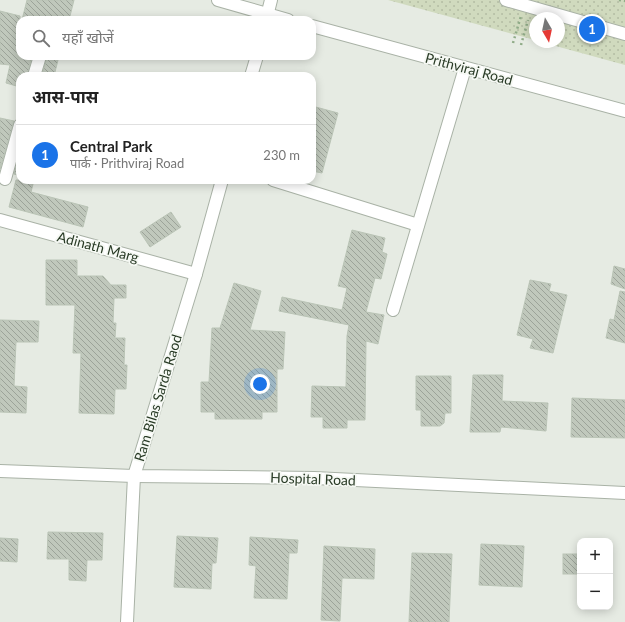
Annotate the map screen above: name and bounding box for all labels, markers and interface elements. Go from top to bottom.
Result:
north arrow [529,12,565,48]
pin: 1 [579,14,605,44]
search box [16,16,316,60]
icon: search [30,27,52,49]
text: यहाँ खोजें [62,28,114,46]
street label: Prithviraj Road [423,49,515,88]
text: आस-पास [32,86,98,107]
text: Central Park [70,137,152,155]
text: 1 [41,147,49,163]
text: 230 m [263,147,300,163]
text: पार्क · Prithviraj Road [70,155,184,171]
street label: Adinath Marg [56,227,141,266]
street label: Ram Bilas Sarda Raod [130,332,185,463]
your location [250,374,270,394]
street label: Hospital Road [270,469,356,488]
map controls [577,538,613,610]
button: + [577,538,613,574]
button: − [577,574,613,610]

